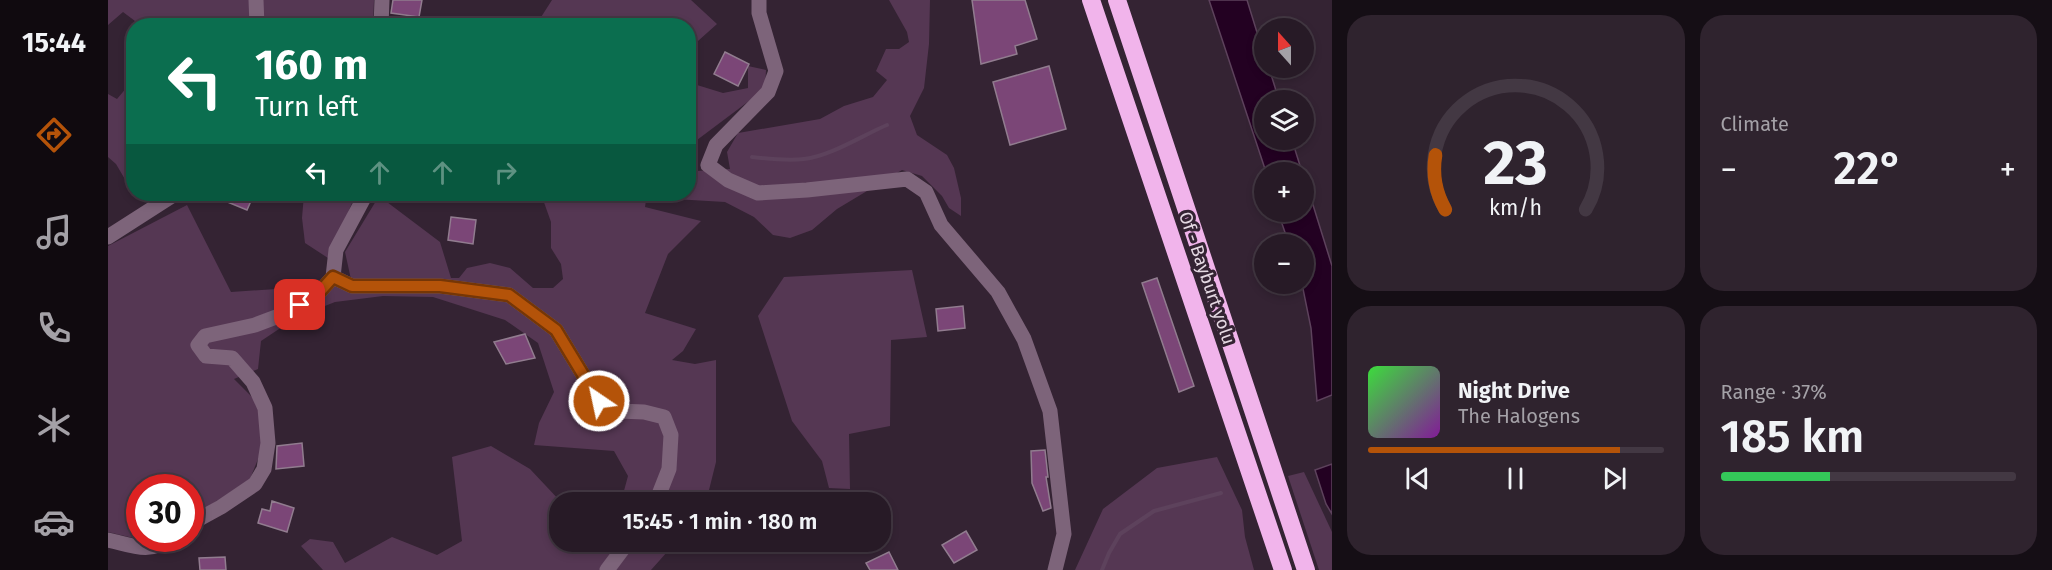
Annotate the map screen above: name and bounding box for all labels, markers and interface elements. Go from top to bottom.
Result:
north arrow [1254,18,1314,78]
map controls [1254,18,1314,294]
text: 15:44 [22,27,86,59]
text: 160 m [255,40,368,90]
icon: left [156,42,234,120]
button: layers [1254,90,1314,150]
text: Turn left [255,91,358,123]
text: Climate [1721,112,1789,136]
icon: directions [33,114,75,156]
text: 23 [1484,126,1548,201]
text: 22° [1834,142,1903,196]
text: − [1721,150,1737,190]
text: + [2000,150,2016,190]
icon: left [300,156,333,189]
icon: ahead [363,156,396,189]
icon: ahead [426,156,459,189]
icon: right [489,156,522,189]
button: + [1254,162,1314,222]
text: km/h [1489,195,1542,221]
street label: Of - Bayburt yolu [1174,209,1240,347]
icon: music [33,211,75,253]
button: − [1254,234,1314,294]
pin [274,279,325,330]
icon: arrive [283,288,316,321]
icon: phone [33,307,75,349]
position arrow [567,369,631,433]
text: Night Drive [1458,377,1570,404]
text: Range · 37% [1721,380,1827,404]
icon: climate [33,404,75,446]
text: The Halogens [1458,404,1580,428]
text: 185 km [1721,410,1864,464]
icon: previous [1401,462,1434,495]
icon: pause [1499,462,1532,495]
icon: next [1598,462,1631,495]
speed limit sign: 30 [126,474,204,552]
icon: car [33,501,75,543]
text: 15:45 · 1 min · 180 m [623,508,817,535]

